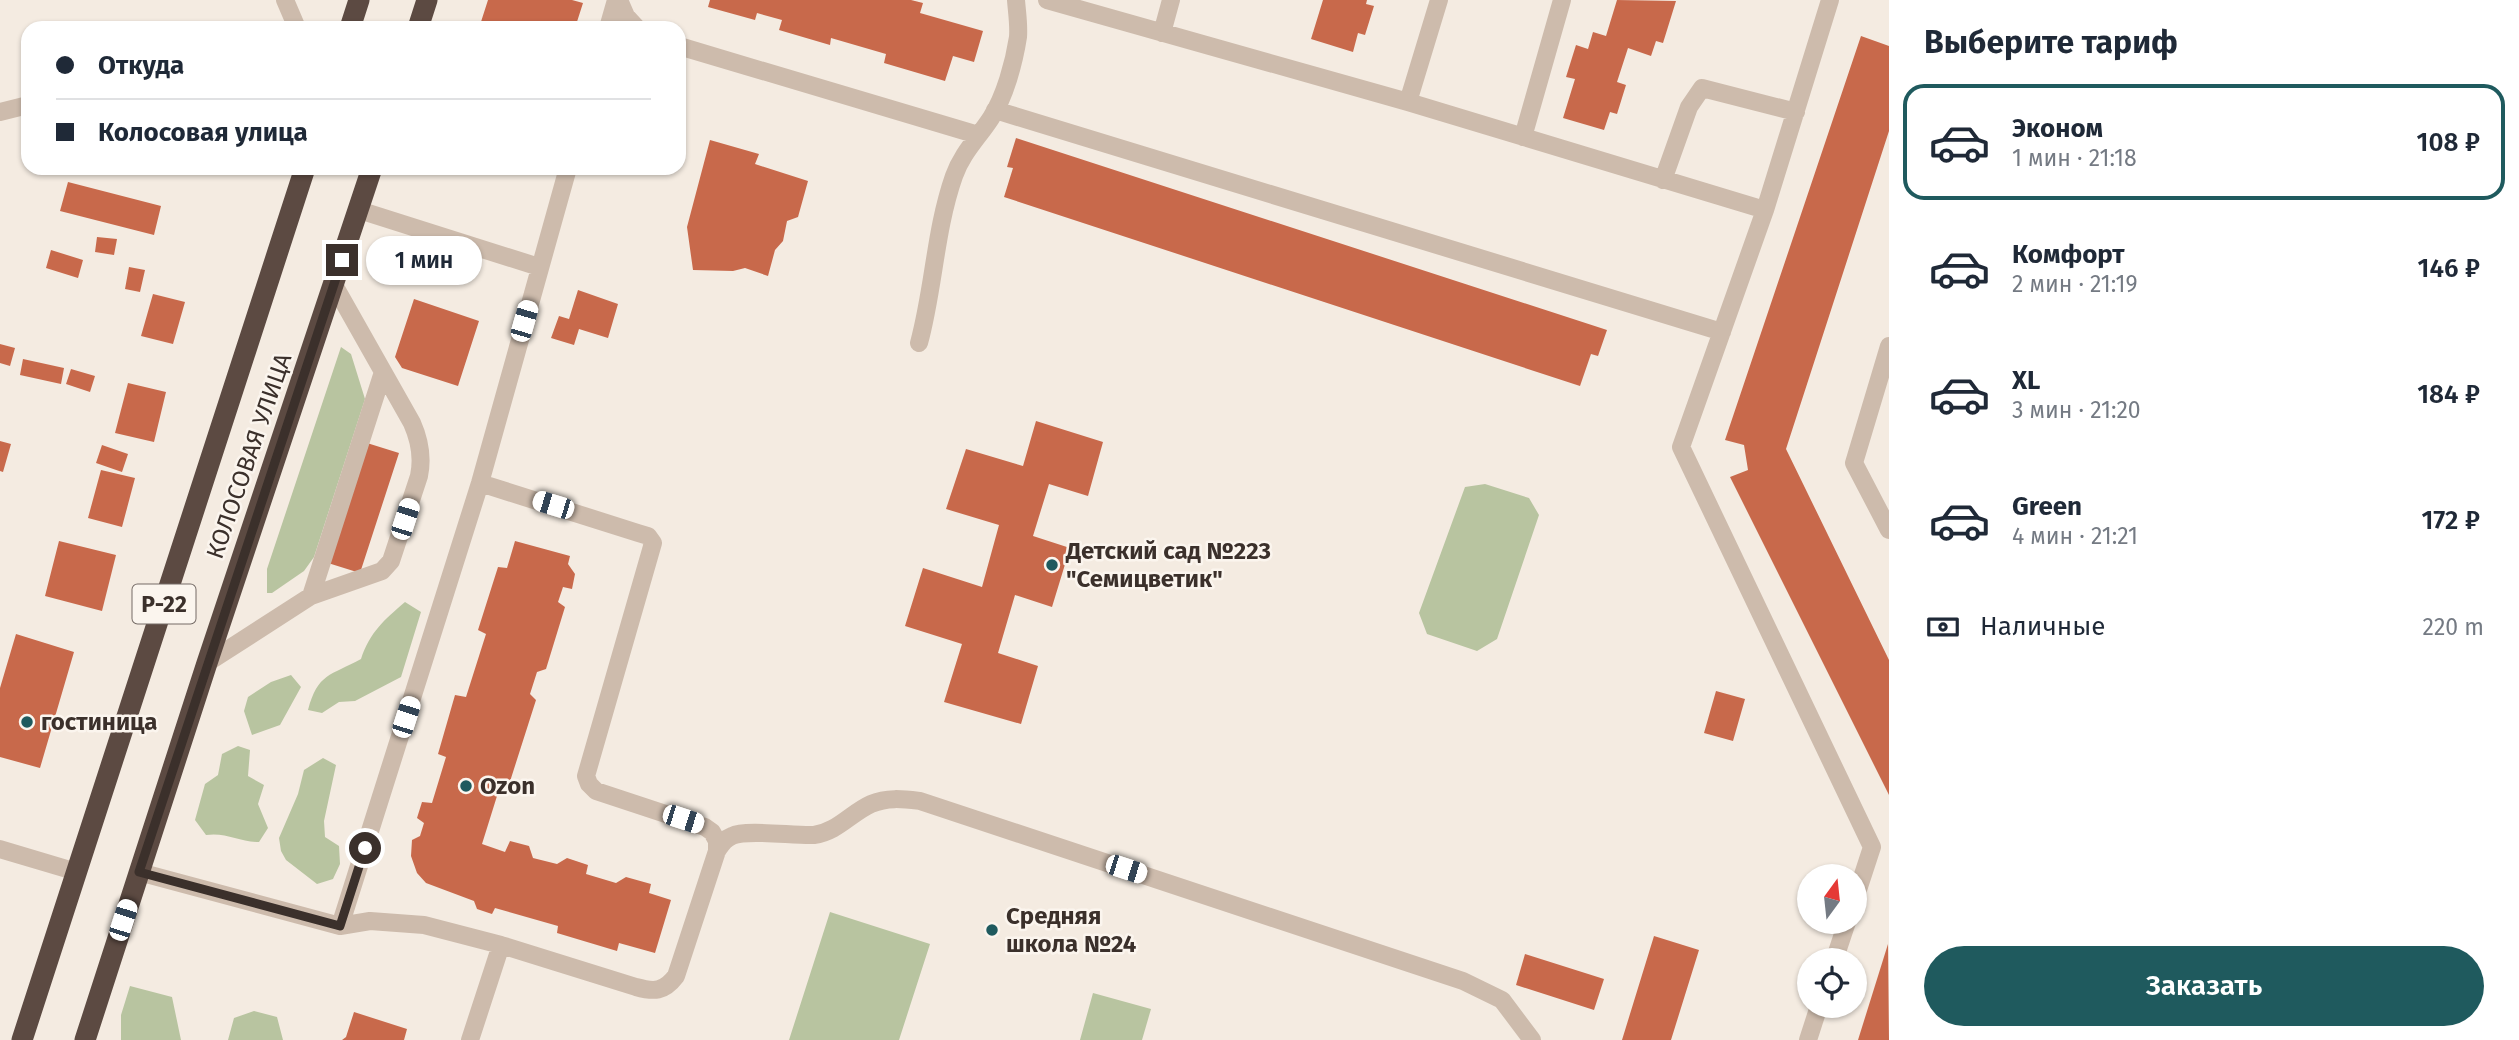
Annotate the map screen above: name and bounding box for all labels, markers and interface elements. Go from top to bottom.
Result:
text: Выберите тариф [1924,23,2178,61]
text: Откуда [98,50,184,81]
icon: car [1928,111,1991,174]
text: Эконом [2012,113,2103,144]
text: Колосовая улица [98,117,308,148]
text: 108 ₽ [2417,127,2480,158]
text: 1 мин · 21:18 [2012,144,2137,172]
callout: 1 мин [366,236,482,284]
icon: car [1928,237,1991,300]
text: Комфорт [2012,239,2125,270]
route end [326,244,358,276]
text: 1 мин [395,246,453,274]
text: 146 ₽ [2418,253,2480,284]
text: 2 мин · 21:19 [2012,270,2137,298]
car [509,298,540,344]
street label: КОЛОСОВАЯ УЛИЦА [201,349,297,562]
icon: car [1928,363,1991,426]
text: XL [2012,365,2040,396]
text: 184 ₽ [2417,379,2480,410]
text: 3 мин · 21:20 [2012,396,2141,424]
car [530,489,577,521]
icon: car [1928,489,1991,552]
text: Green [2012,491,2082,522]
car [389,496,422,542]
text: 172 ₽ [2421,505,2480,536]
text: 4 мин · 21:21 [2012,522,2138,550]
place label: Детский сад №223 "Семицветик" [1065,537,1271,593]
marker: Детский сад №223 "Семицветик" [1044,557,1060,573]
road number: Р-22 [132,584,196,624]
icon: cash [1924,608,1962,646]
text: Наличные [1980,611,2105,642]
text: 220 m [2423,613,2484,641]
car [390,694,423,740]
place label: гостиница [41,708,157,736]
marker: гостиница [19,714,35,730]
place label: Ozon [480,772,535,800]
marker: Ozon [458,778,474,794]
car [660,803,707,835]
route start [349,832,381,864]
car [1103,853,1150,885]
north arrow [1797,864,1867,934]
map controls [1797,864,1867,1018]
car [107,897,140,943]
place label: Средняя школа №24 [1006,902,1137,958]
marker: Средняя школа №24 [984,922,1000,938]
button: Заказать [1924,946,2484,1026]
button: locate [1797,948,1867,1018]

